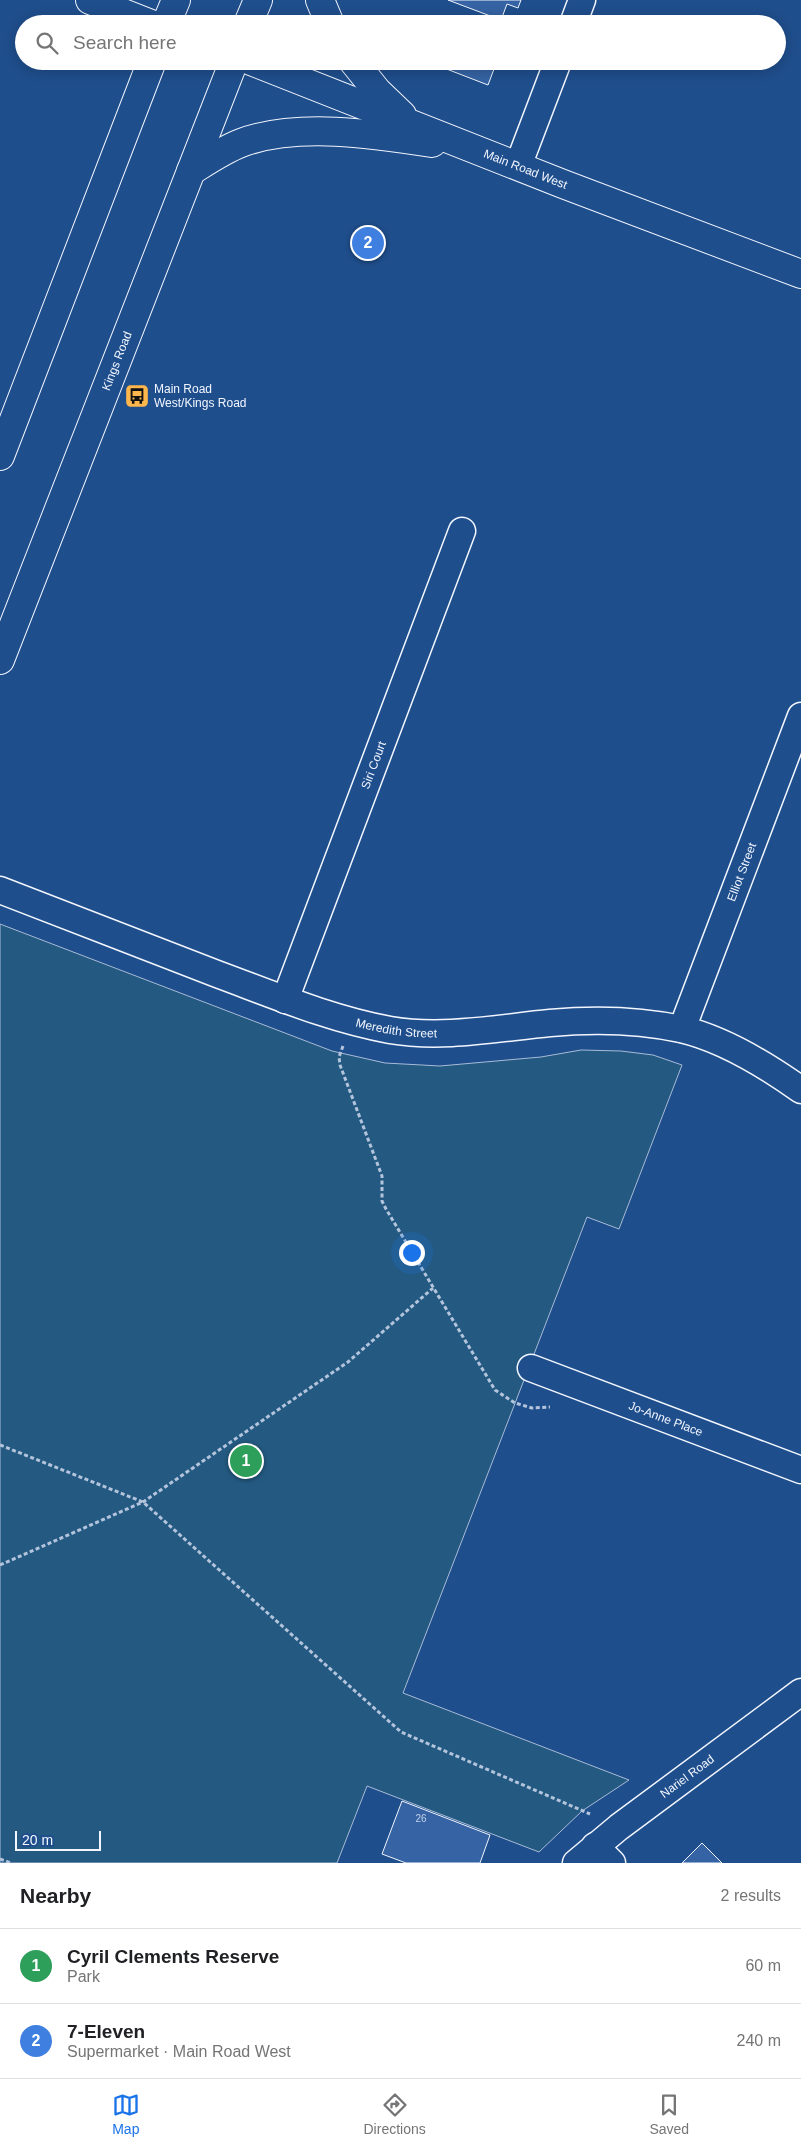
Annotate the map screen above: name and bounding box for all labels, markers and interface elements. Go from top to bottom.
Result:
search box [15,15,786,70]
icon: search [33,29,61,57]
text: Search here [73,32,177,53]
street label: Main Road West [482,146,570,192]
pin: 2 [352,224,384,262]
street label: Kings Road [99,330,135,392]
place label: Main Road West/Kings Road [154,382,247,410]
bus stop icon: Main Road West/Kings Road [124,383,150,409]
street label: Siri Court [358,739,389,791]
street label: Elliot Street [724,840,759,903]
street label: Meredith Street [354,1016,438,1040]
your location [399,1240,425,1266]
street label: Jo-Anne Place [627,1399,705,1439]
pin: 1 [230,1442,262,1480]
street label: Nariel Road [658,1752,717,1801]
house number: 26 [415,1813,427,1824]
scale bar [15,1828,101,1851]
text: 20 m [22,1832,53,1848]
text: Nearby [20,1884,91,1907]
text: 2 results [721,1887,781,1904]
text: Cyril Clements Reserve [67,1946,279,1967]
text: 1 [32,1957,40,1974]
text: 60 m [745,1957,781,1974]
text: Park [67,1968,100,1985]
text: 7-Eleven [67,2021,145,2042]
text: 2 [32,2032,40,2049]
text: 240 m [737,2032,781,2049]
text: Supermarket · Main Road West [67,2043,291,2060]
tab: Map [112,2091,140,2137]
tab: Directions [364,2091,426,2137]
tab: Saved [649,2091,689,2137]

